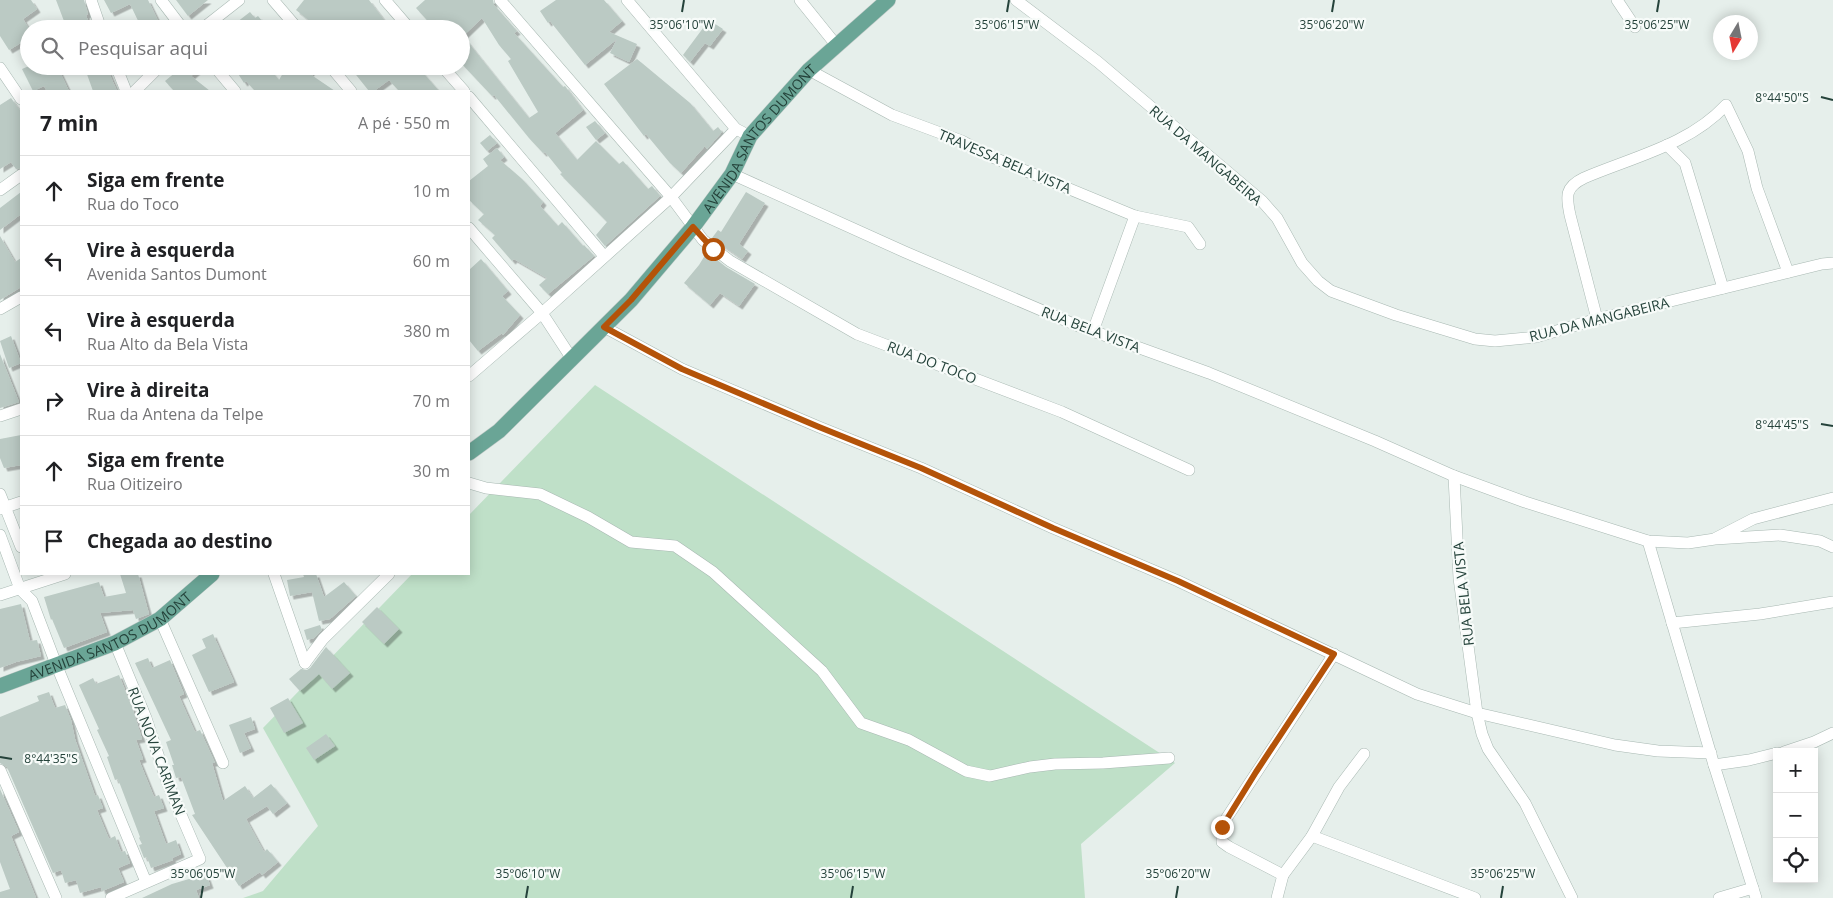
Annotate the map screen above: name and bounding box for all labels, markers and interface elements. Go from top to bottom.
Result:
north arrow [1713,15,1758,60]
text: 35°06'10"W [650,16,714,33]
text: 35°06'15"W [975,16,1039,33]
text: 35°06'20"W [1300,16,1364,33]
text: 35°06'25"W [1625,16,1689,33]
search box [20,20,470,75]
icon: search [38,34,66,62]
text: Pesquisar aqui [78,35,208,61]
street label: AVENIDA SANTOS DUMONT [697,59,820,216]
text: 8°44'50"S [1755,89,1809,106]
street label: RUA DA MANGABEIRA [1146,101,1266,209]
text: 7 min [40,109,98,137]
text: A pé · 550 m [358,112,450,134]
street label: TRAVESSA BELA VISTA [936,124,1074,198]
text: Siga em frente [87,167,224,193]
icon: ahead [40,177,68,205]
text: 10 m [413,180,450,202]
text: Rua do Toco [87,193,179,215]
text: Vire à esquerda [87,237,235,263]
route start [702,238,725,261]
icon: left [40,247,68,275]
text: 60 m [413,250,450,272]
text: Avenida Santos Dumont [87,263,267,285]
street label: RUA DA MANGABEIRA [1527,292,1671,346]
street label: RUA BELA VISTA [1039,301,1143,357]
text: Vire à esquerda [87,307,235,333]
icon: left [40,317,68,345]
text: 380 m [404,320,450,342]
text: Rua Alto da Bela Vista [87,333,248,355]
street label: RUA DO TOCO [885,336,980,388]
text: Vire à direita [87,377,210,403]
icon: right [40,387,68,415]
text: 70 m [413,390,450,412]
text: Rua da Antena da Telpe [87,403,264,425]
text: 8°44'45"S [1755,416,1809,433]
text: Siga em frente [87,447,224,473]
icon: ahead [40,457,68,485]
text: 30 m [413,460,450,482]
text: Rua Oitizeiro [87,473,183,495]
icon: arrive [40,527,68,555]
text: Chegada ao destino [87,528,273,554]
street label: RUA BELA VISTA [1448,541,1478,647]
street label: AVENIDA SANTOS DUMONT [25,587,195,684]
street label: RUA NOVA CARIMAN [124,684,190,818]
map controls [1773,748,1818,883]
button: + [1773,748,1818,793]
text: 8°44'35"S [24,750,78,767]
button: − [1773,793,1818,838]
route end [1211,816,1234,839]
button: locate [1773,838,1818,883]
text: 35°06'05"W [171,865,235,882]
text: 35°06'10"W [496,865,560,882]
text: 35°06'15"W [821,865,885,882]
text: 35°06'20"W [1146,865,1210,882]
text: 35°06'25"W [1471,865,1535,882]

